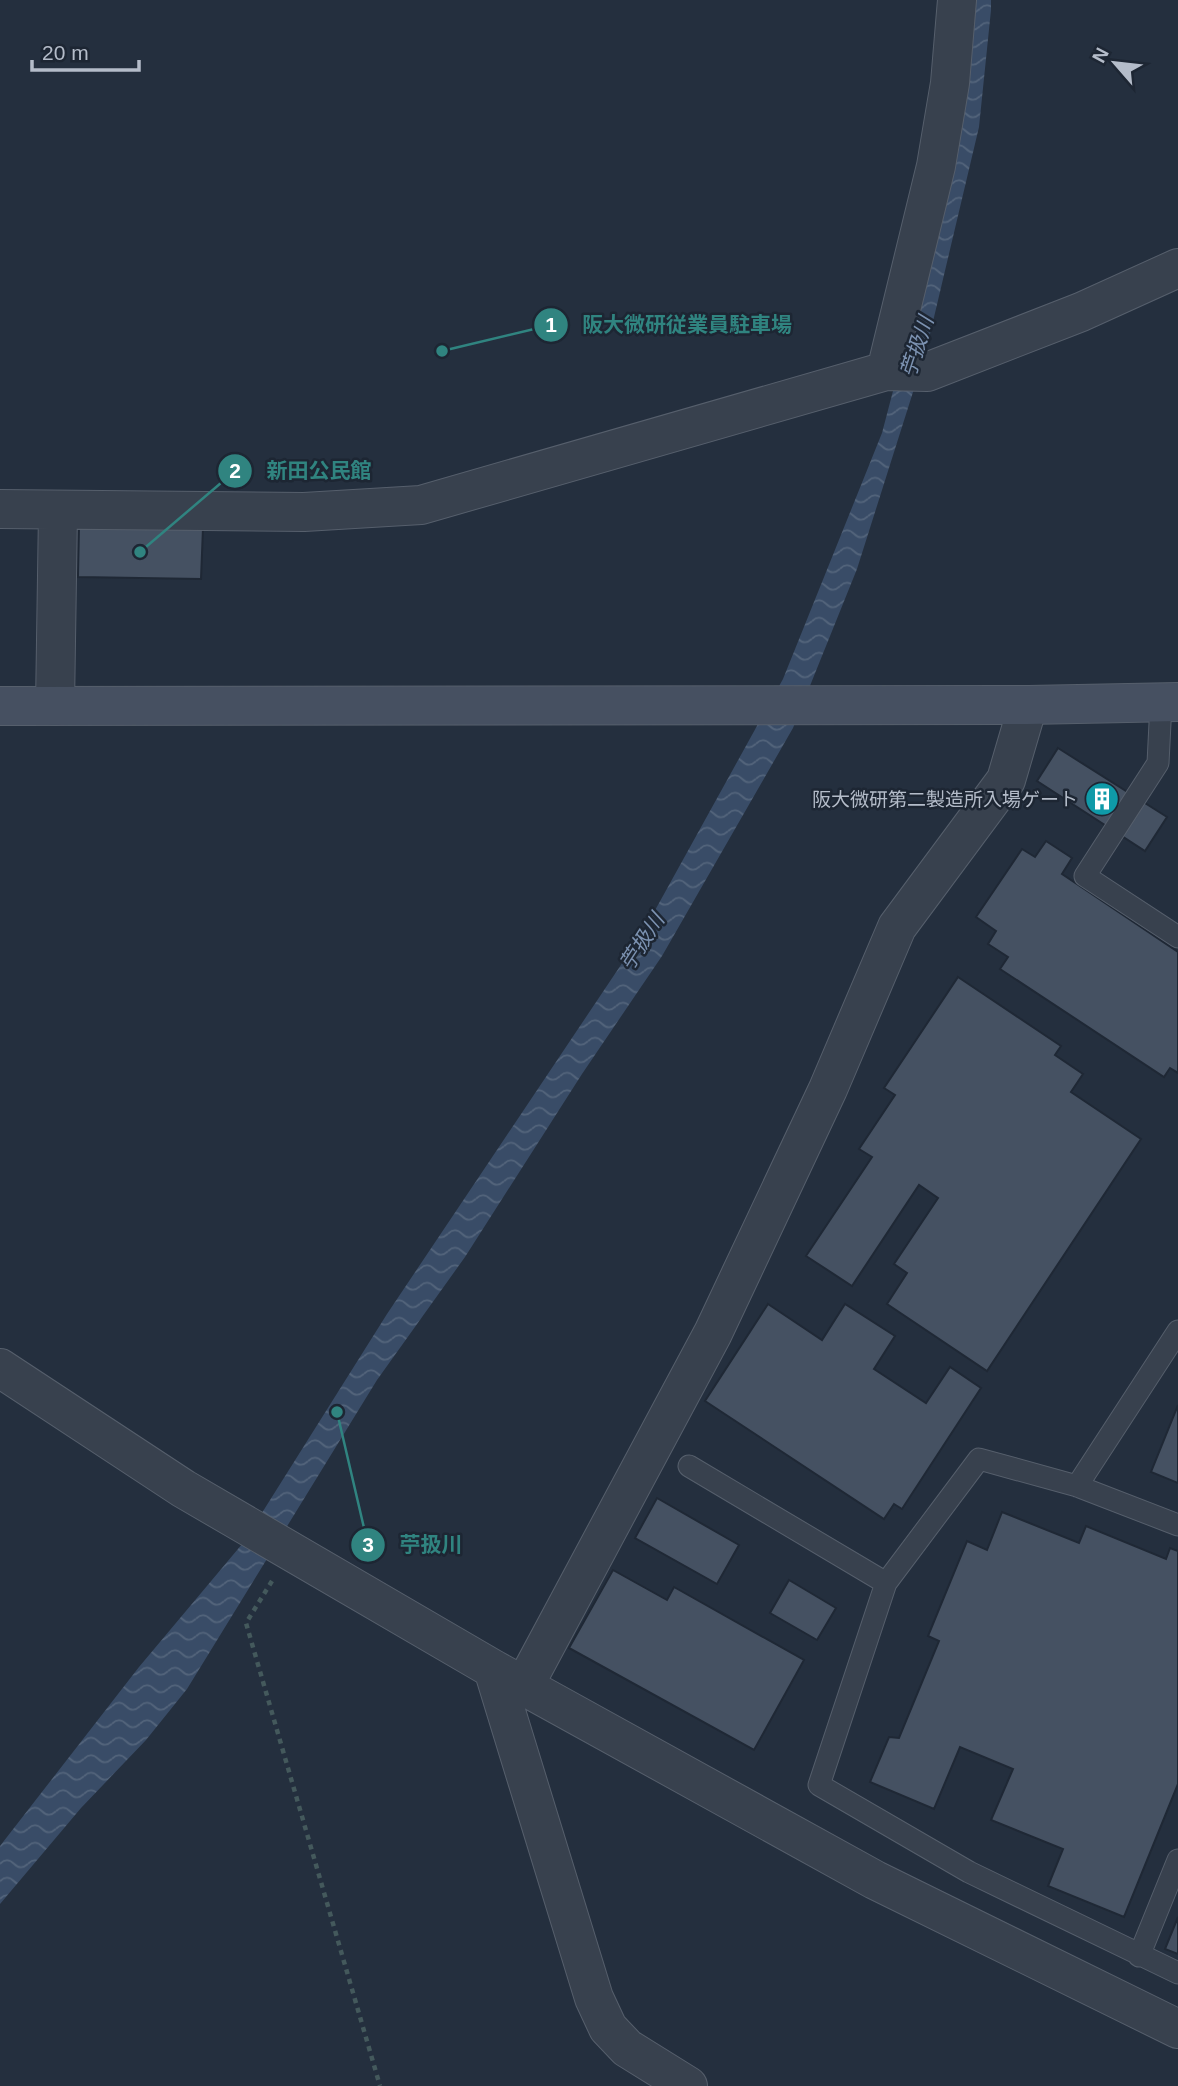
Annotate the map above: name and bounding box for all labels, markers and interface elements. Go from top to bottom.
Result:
scale bar [32,28,138,72]
north arrow [1080,28,1150,98]
text: 20 m [42,41,89,64]
text: N [1088,44,1113,66]
callout: 阪大微研従業員駐車場 [533,304,806,346]
water label: 苧扱川 [896,311,938,380]
text: 1 [545,313,557,336]
text: 阪大微研従業員駐車場 [582,313,792,336]
callout: 新田公民館 [217,450,385,492]
text: 2 [229,459,241,482]
text: 新田公民館 [267,459,372,482]
building icon: 阪大微研第二製造所入場ゲート [1083,780,1121,818]
place label: 阪大微研第二製造所入場ゲート [812,789,1078,810]
water label: 苧扱川 [615,907,669,974]
callout: 苧扱川 [350,1524,476,1566]
text: 3 [362,1533,374,1556]
text: 苧扱川 [400,1533,463,1556]

